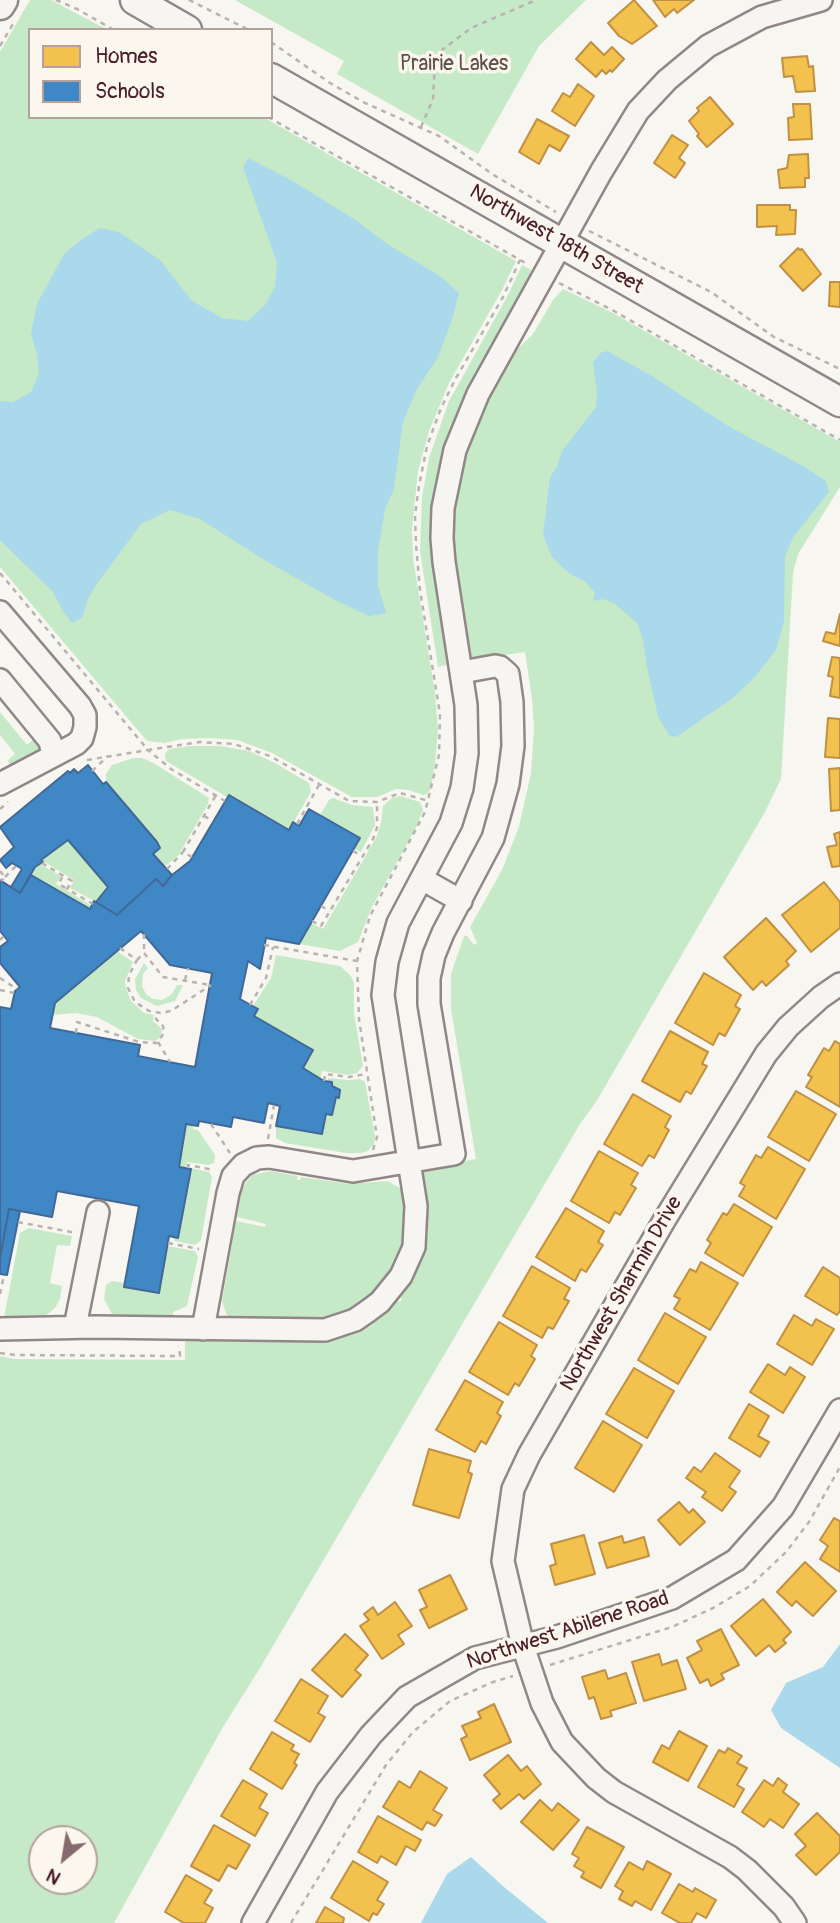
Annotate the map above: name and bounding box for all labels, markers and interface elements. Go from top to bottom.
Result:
legend [28,28,273,119]
text: Homes [95,43,157,70]
park label: Prairie Lakes [400,52,508,78]
text: Schools [95,78,165,105]
street label: Northwest 18th Street [464,180,648,300]
street label: Northwest Sharmin Drive [556,1192,688,1396]
street label: Northwest Abilene Road [464,1586,672,1676]
north arrow [28,1825,98,1895]
text: N [42,1863,65,1890]

